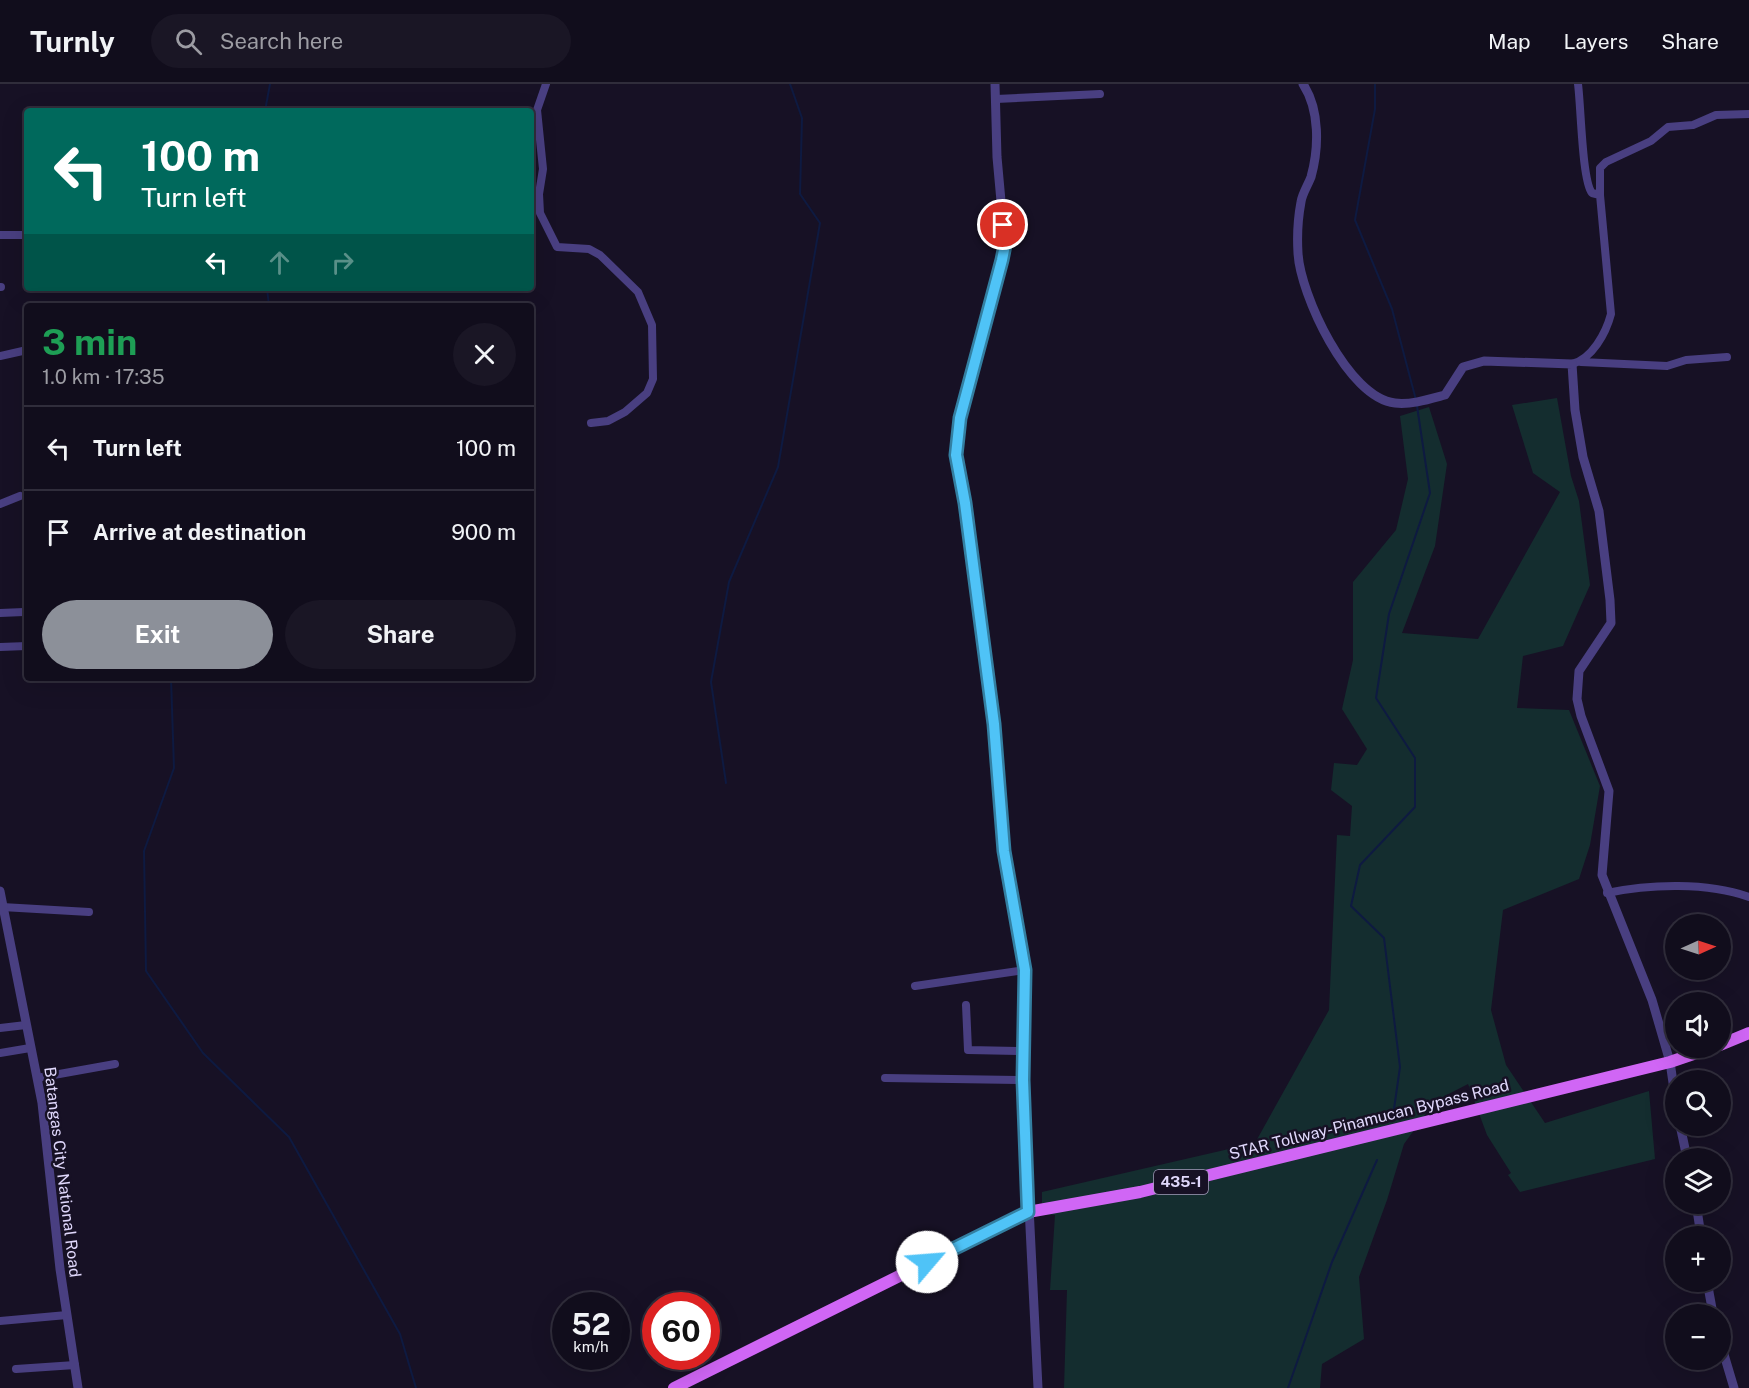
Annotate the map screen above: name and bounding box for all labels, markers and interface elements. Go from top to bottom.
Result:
search box [151,14,571,68]
text: Turnly [30,25,115,58]
icon: search [172,25,205,58]
text: Search here [220,28,343,54]
text: Map [1488,29,1531,54]
text: Layers [1564,29,1628,54]
text: Share [1661,29,1719,54]
text: 100 m [141,131,260,180]
icon: left [42,132,120,210]
text: Turn left [141,181,247,213]
pin [977,199,1028,250]
icon: arrive [986,208,1019,241]
icon: left [200,246,233,279]
icon: ahead [263,246,296,279]
icon: right [326,246,359,279]
text: 3 min [42,321,137,363]
button: close [453,323,516,386]
text: 1.0 km · 17:35 [42,365,165,389]
icon: left [42,432,75,465]
text: Turn left [93,435,182,461]
text: 100 m [456,435,516,461]
icon: arrive [42,516,75,549]
text: Arrive at destination [93,519,306,545]
text: 900 m [451,519,516,545]
button: Exit [42,600,273,669]
button: Share [285,600,516,669]
north arrow [1665,914,1731,980]
map controls [1665,914,1731,1370]
button: sound [1665,992,1731,1058]
street label: Batangas City National Road [40,1066,85,1278]
button: search [1665,1070,1731,1136]
street label: STAR Tollway-Pinamucan Bypass Road [1227,1075,1511,1164]
button: layers [1665,1148,1731,1214]
road number: 435-1 [1154,1170,1208,1194]
button: + [1665,1226,1731,1292]
position arrow [895,1230,959,1294]
speed limit sign: 60 [642,1292,720,1370]
button: − [1665,1304,1731,1370]
text: 52 [571,1306,611,1342]
text: km/h [573,1338,609,1355]

